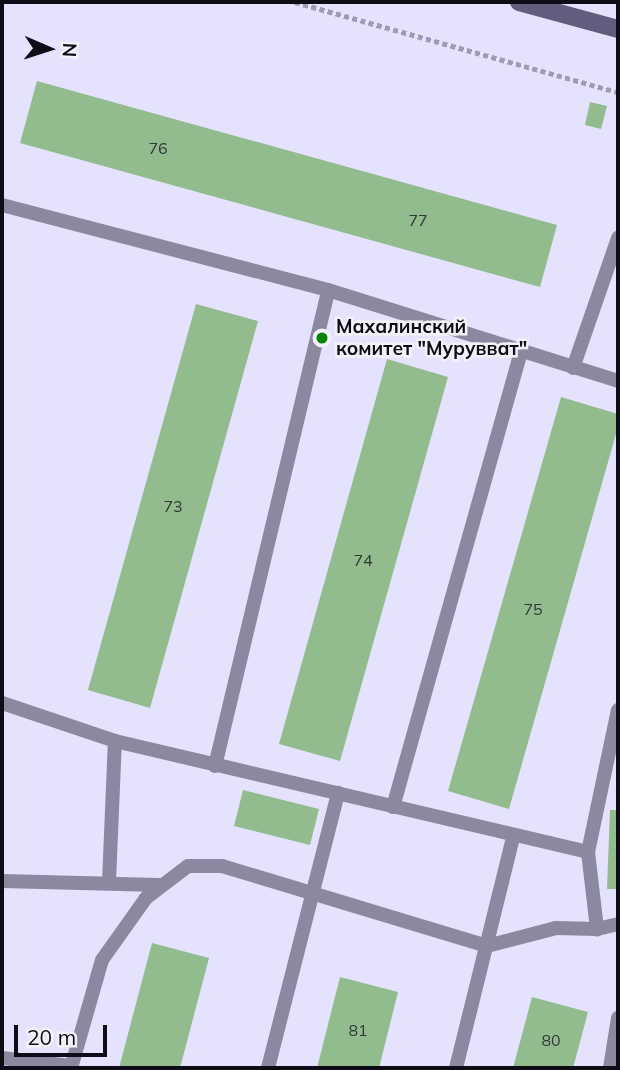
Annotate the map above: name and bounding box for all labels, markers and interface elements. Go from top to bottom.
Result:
north arrow [14,14,84,84]
text: N [58,42,82,58]
house number: 76 [148,138,168,158]
house number: 77 [408,210,428,230]
place label: Махалинский комитет "Мурувват" [336,316,527,360]
marker: Махалинский комитет "Мурувват" [314,330,330,346]
house number: 73 [163,496,183,516]
house number: 74 [353,550,373,570]
house number: 75 [523,599,543,619]
scale bar [18,1010,110,1054]
house number: 81 [348,1020,368,1040]
text: 20 m [27,1024,76,1050]
house number: 80 [541,1030,561,1050]

